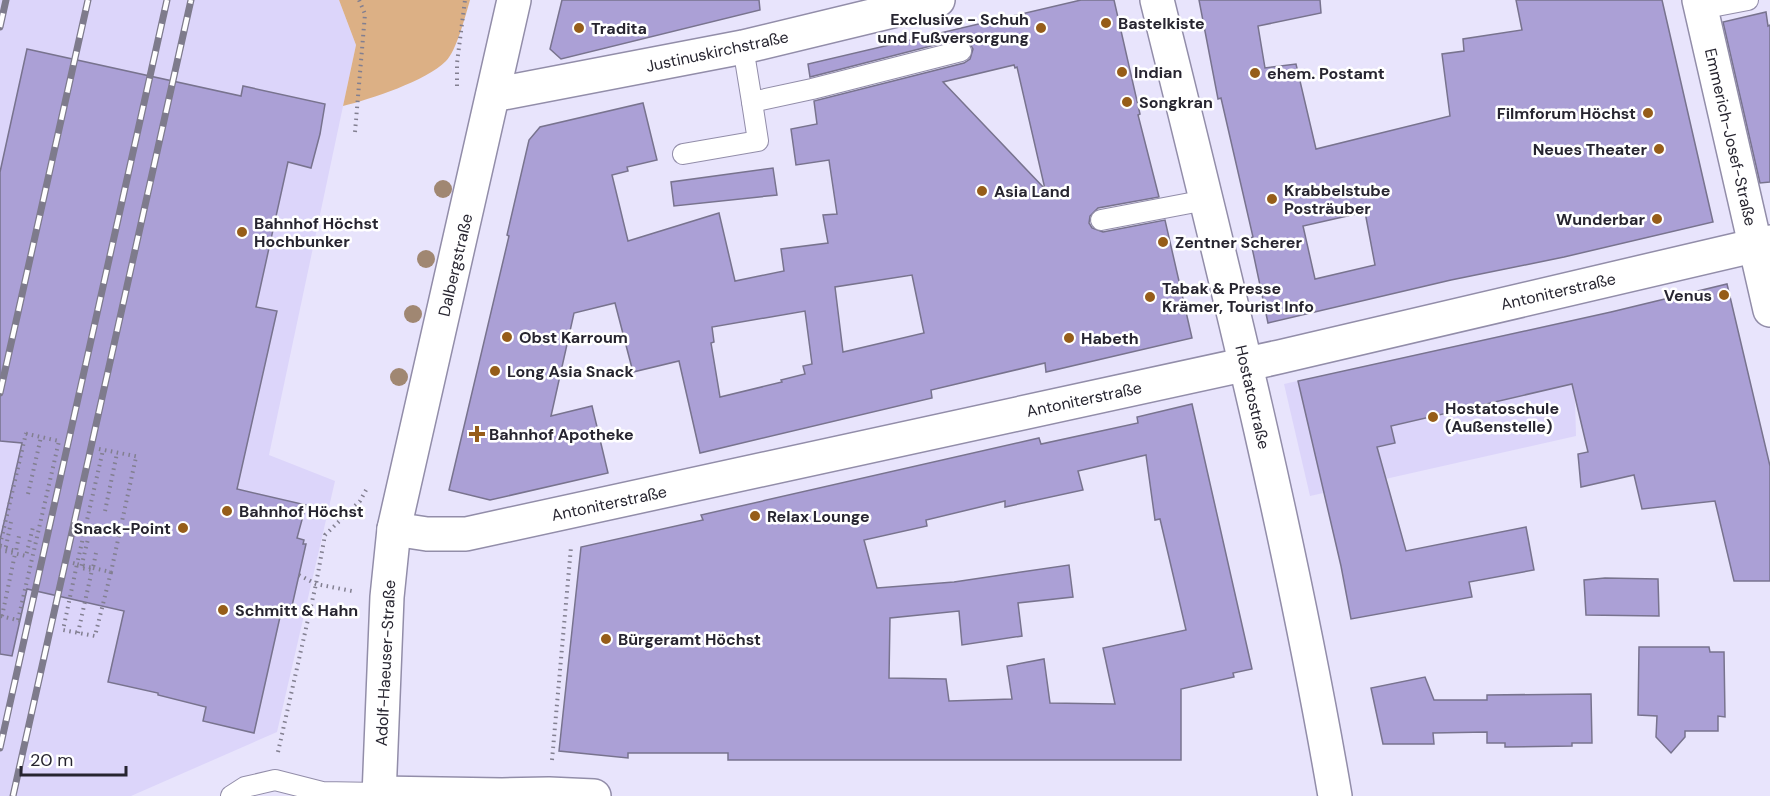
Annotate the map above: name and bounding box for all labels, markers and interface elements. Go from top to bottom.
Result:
place label: Exclusive - Schuh und Fußversorgung [877,9,1029,48]
place label: Bastelkiste [1118,13,1205,34]
marker: Bastelkiste [1099,16,1113,30]
place label: Tradita [591,18,647,39]
marker: Tradita [572,21,586,35]
marker: Exclusive - Schuh und Fußversorgung [1034,21,1048,35]
street label: Justinuskirchstraße [644,26,790,77]
street label: Emmerich-Josef-Straße [1700,46,1761,228]
place label: Indian [1134,62,1182,83]
place label: ehem. Postamt [1267,63,1385,84]
marker: Indian [1115,65,1129,79]
marker: ehem. Postamt [1248,66,1262,80]
place label: Songkran [1139,92,1213,113]
marker: Songkran [1120,95,1134,109]
place label: Filmforum Höchst [1497,103,1636,124]
marker: Filmforum Höchst [1641,106,1655,120]
place label: Neues Theater [1533,139,1647,160]
marker: Neues Theater [1652,142,1666,156]
place label: Krabbelstube Posträuber [1284,180,1390,219]
place label: Asia Land [994,181,1070,202]
marker: Asia Land [975,184,989,198]
marker: Krabbelstube Posträuber [1265,192,1279,206]
place label: Wunderbar [1556,209,1645,230]
street label: Dalbergstraße [433,212,478,319]
marker: Wunderbar [1650,212,1664,226]
place label: Bahnhof Höchst Hochbunker [254,213,379,252]
marker: Bahnhof Höchst Hochbunker [235,225,249,239]
place label: Zentner Scherer [1175,232,1302,253]
marker: Zentner Scherer [1156,235,1170,249]
street label: Antoniterstraße [1499,268,1618,315]
place label: Tabak & Presse Krämer, Tourist Info [1162,278,1314,317]
place label: Venus [1664,285,1712,306]
marker: Venus [1717,288,1731,302]
marker: Tabak & Presse Krämer, Tourist Info [1143,290,1157,304]
place label: Obst Karroum [519,327,628,348]
place label: Habeth [1081,328,1139,349]
marker: Obst Karroum [500,330,514,344]
marker: Habeth [1062,331,1076,345]
street label: Hostatostraße [1230,343,1275,451]
place label: Long Asia Snack [507,361,634,382]
marker: Long Asia Snack [488,364,502,378]
street label: Antoniterstraße [1024,377,1144,422]
place label: Hostatoschule (Außenstelle) [1445,398,1559,437]
marker: Hostatoschule (Außenstelle) [1426,410,1440,424]
place label: Bahnhof Apotheke [489,424,634,445]
marker: Bahnhof Apotheke [470,427,484,441]
street label: Antoniterstraße [549,481,669,526]
place label: Bahnhof Höchst [239,501,364,522]
marker: Bahnhof Höchst [220,504,234,518]
place label: Relax Lounge [767,506,870,527]
marker: Relax Lounge [748,509,762,523]
place label: Snack-Point [74,518,171,539]
marker: Snack-Point [176,521,190,535]
street label: Adolf-Haeuser-Straße [371,579,400,747]
place label: Schmitt & Hahn [235,600,358,621]
marker: Schmitt & Hahn [216,603,230,617]
place label: Bürgeramt Höchst [618,629,761,650]
marker: Bürgeramt Höchst [599,632,613,646]
scale bar [21,739,126,777]
text: 20 m [30,748,73,772]

